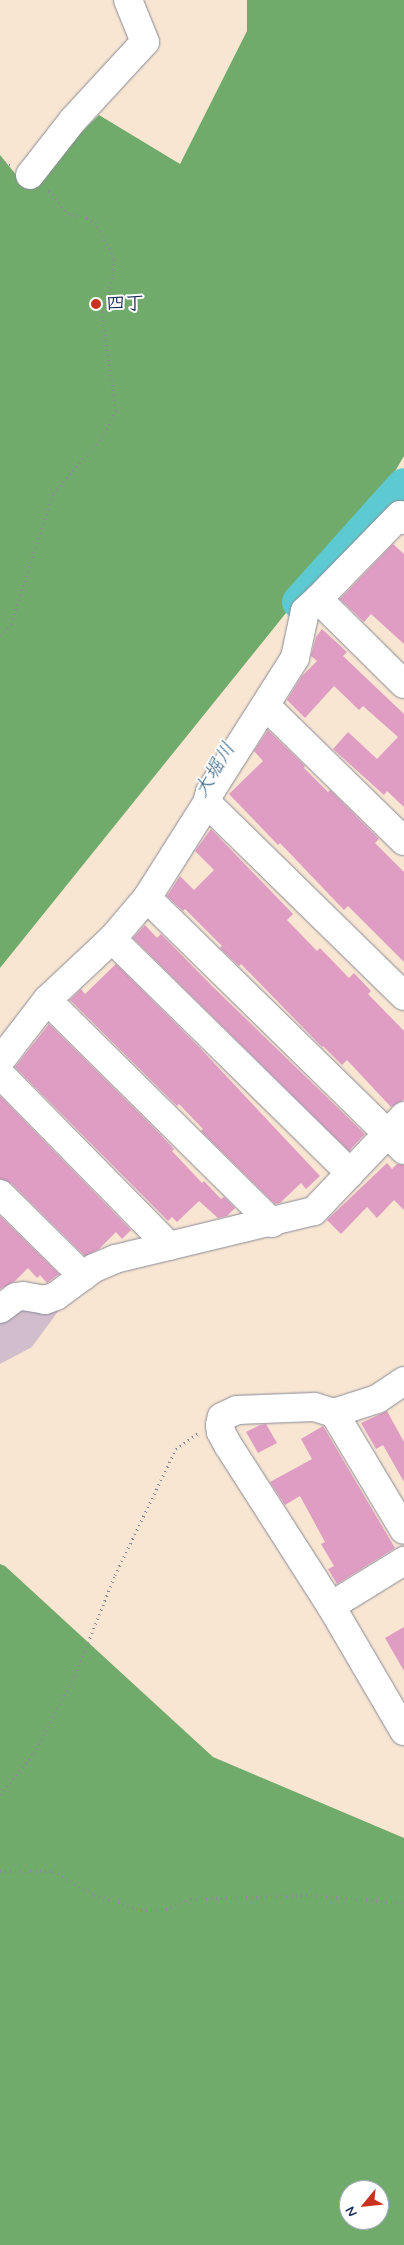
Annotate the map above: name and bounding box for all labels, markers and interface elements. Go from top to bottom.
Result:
place label: 四丁 [106,293,144,315]
marker: 四丁 [90,298,102,310]
water label: 大堀川 [189,738,241,802]
north arrow [339,2180,389,2230]
text: N [342,2203,362,2220]

